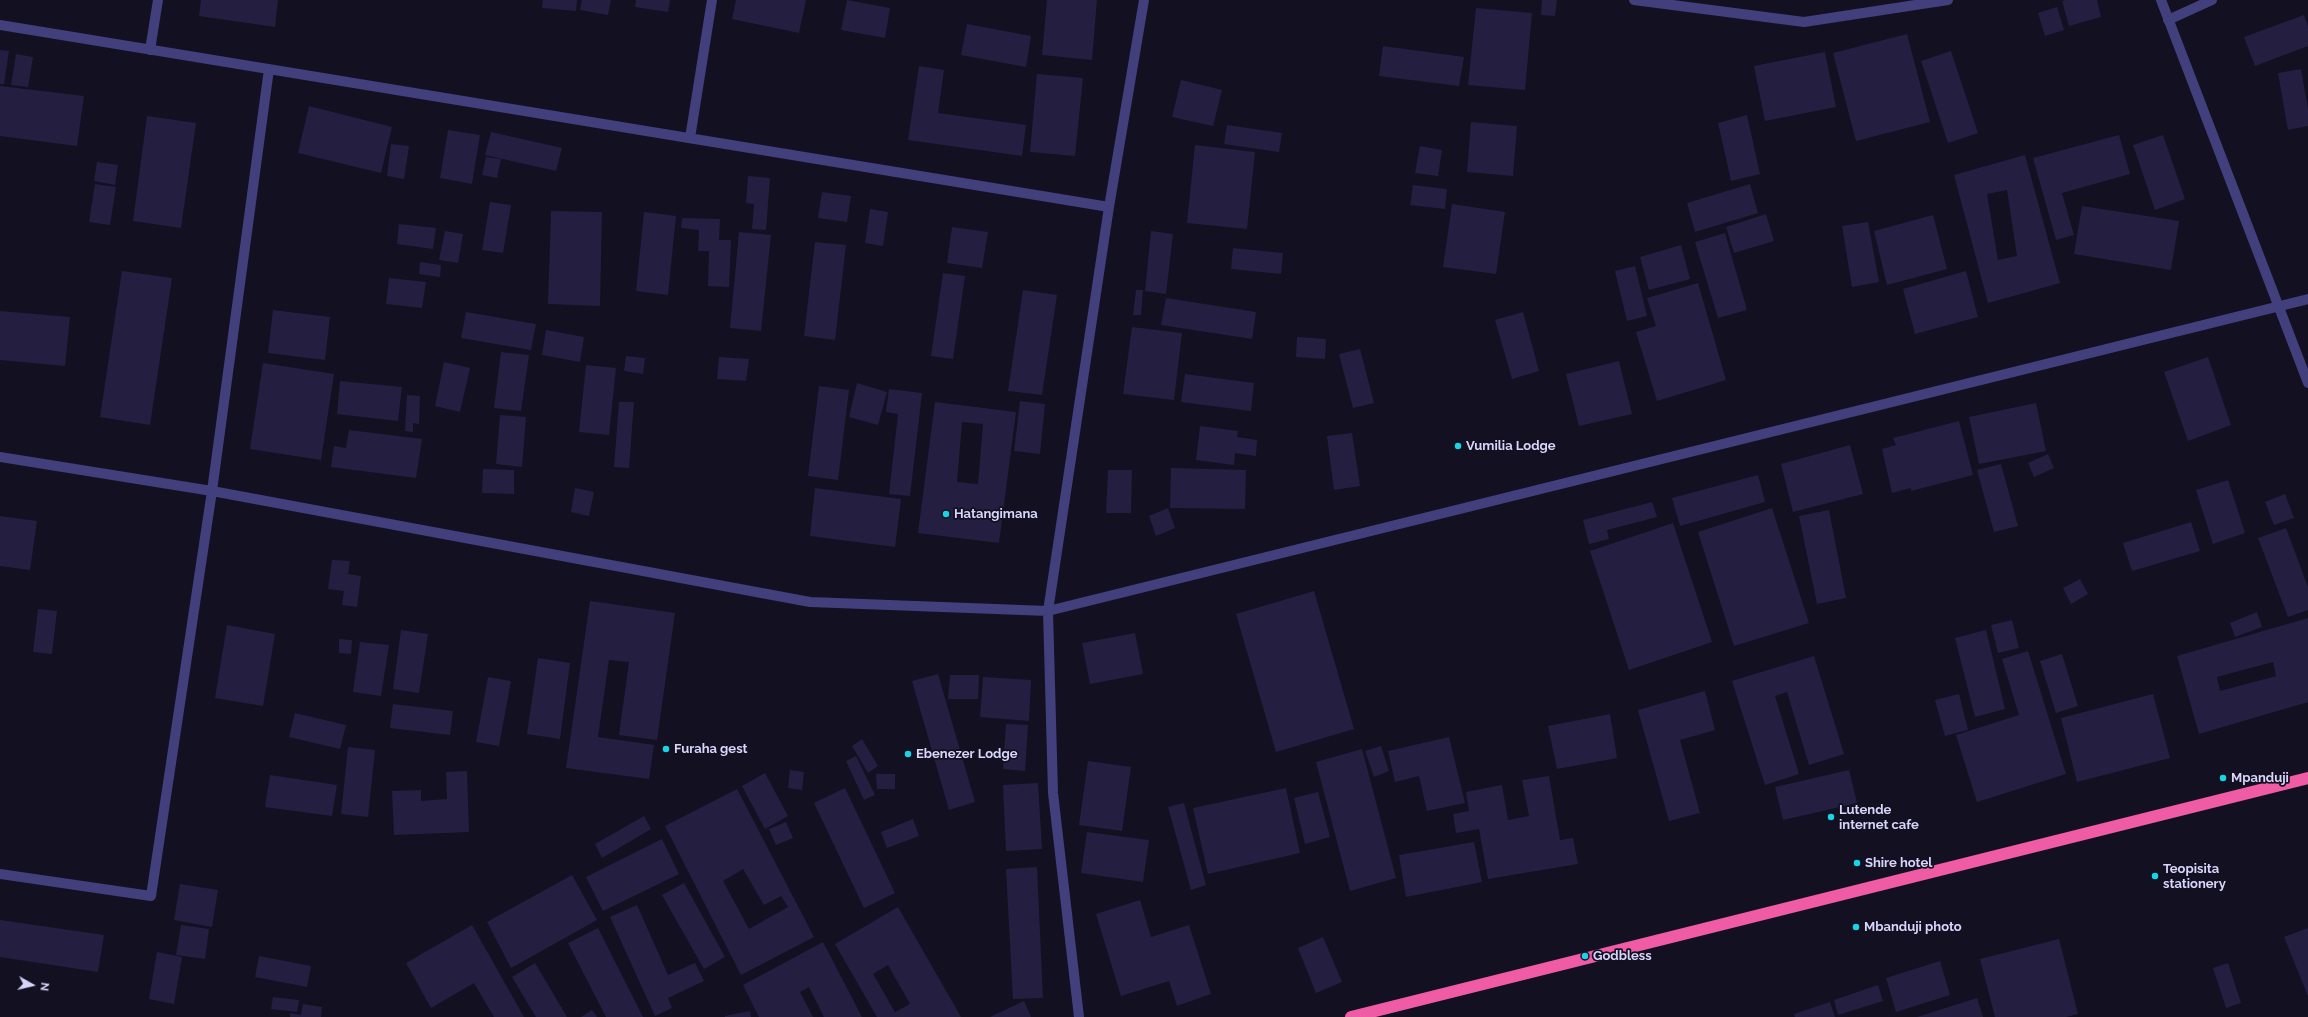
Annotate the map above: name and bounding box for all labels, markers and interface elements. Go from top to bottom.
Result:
place label: Vumilia Lodge [1466,438,1556,454]
marker: Vumilia Lodge [1453,441,1463,451]
place label: Hatangimana [954,506,1038,522]
marker: Hatangimana [941,509,951,519]
place label: Furaha gest [674,741,748,757]
marker: Furaha gest [661,744,671,754]
place label: Ebenezer Lodge [916,746,1017,762]
marker: Ebenezer Lodge [903,749,913,759]
place label: Mpanduji [2231,770,2289,786]
marker: Mpanduji [2218,773,2228,783]
place label: Lutende internet cafe [1839,802,1919,833]
marker: Lutende internet cafe [1826,812,1836,822]
place label: Shire hotel [1865,855,1932,871]
marker: Shire hotel [1852,858,1862,868]
place label: Teopisita stationery [2163,861,2226,892]
marker: Teopisita stationery [2150,871,2160,881]
place label: Mbanduji photo [1864,919,1962,935]
marker: Mbanduji photo [1851,922,1861,932]
place label: Godbless [1593,948,1652,964]
marker: Godbless [1580,951,1590,961]
north arrow [12,965,52,1005]
text: N [37,982,51,992]

